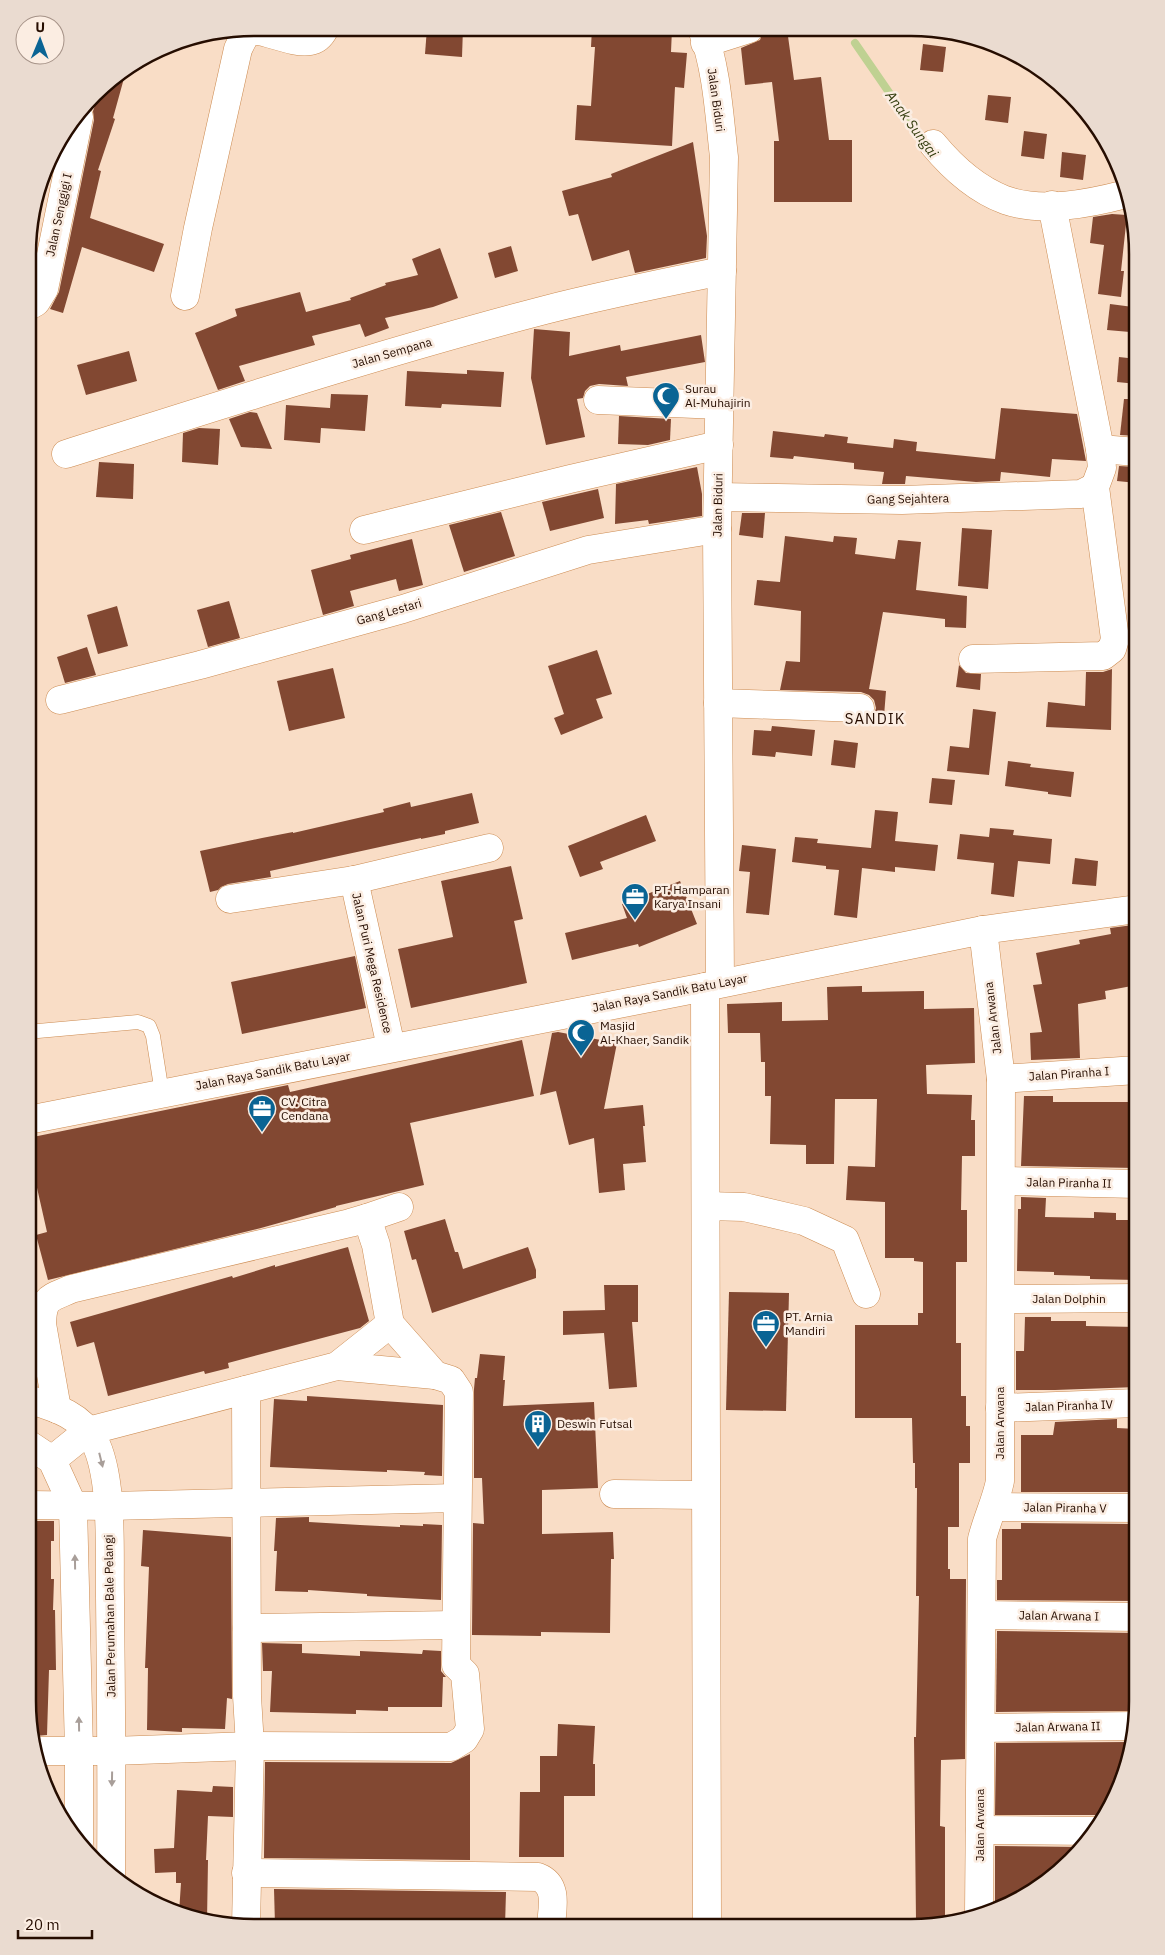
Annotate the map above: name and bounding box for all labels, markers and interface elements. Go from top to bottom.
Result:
north arrow [15,15,65,65]
text: U [35,18,45,36]
street label: Jalan Biduri [705,67,728,133]
water label: Anak Sungai [881,86,942,161]
street label: Jalan Senggigi I [42,172,75,258]
street label: Jalan Sempana [350,334,434,371]
mosque icon: Surau Al-Muhajirin [651,381,681,420]
place label: Surau Al-Muhajirin [685,381,751,410]
street label: Jalan Biduri [709,473,726,537]
street label: Gang Sejahtera [867,490,950,507]
street label: Gang Lestari [355,595,423,628]
district label: SANDIK [845,709,905,728]
office icon: PT. Hamparan Karya Insani [620,882,650,921]
place label: PT. Hamparan Karya Insani [654,882,730,911]
street label: Jalan Puri Mega Residence [349,891,396,1035]
street label: Jalan Raya Sandik Batu Layar [591,970,749,1015]
street label: Jalan Arwana [981,980,1004,1055]
mosque icon: Masjid Al-Khaer, Sandik [566,1018,596,1057]
place label: Masjid Al-Khaer, Sandik [600,1018,690,1047]
street label: Jalan Raya Sandik Batu Layar [194,1048,352,1093]
street label: Jalan Piranha I [1028,1063,1110,1084]
office icon: CV. Citra Cendana [247,1094,277,1133]
place label: CV. Citra Cendana [281,1094,329,1123]
street label: Jalan Piranha II [1026,1174,1112,1191]
street label: Jalan Dolphin [1032,1291,1106,1306]
office icon: PT. Arnia Mandiri [751,1309,781,1348]
place label: PT. Arnia Mandiri [785,1309,833,1338]
street label: Jalan Arwana [992,1386,1007,1459]
street label: Jalan Piranha IV [1025,1396,1114,1415]
building icon: Deswin Futsal [523,1409,553,1448]
place label: Deswin Futsal [557,1416,632,1431]
one-way arrow [97,1452,105,1467]
street label: Jalan Piranha V [1023,1499,1107,1516]
street label: Jalan Perumahan Bale Pelangi [101,1534,118,1698]
one-way arrow [71,1554,79,1570]
street label: Jalan Arwana I [1019,1607,1100,1624]
one-way arrow [74,1716,82,1732]
street label: Jalan Arwana II [1015,1718,1101,1735]
one-way arrow [108,1771,116,1787]
street label: Jalan Arwana [972,1788,987,1861]
scale bar [18,1908,91,1940]
text: 20 m [25,1915,60,1934]

